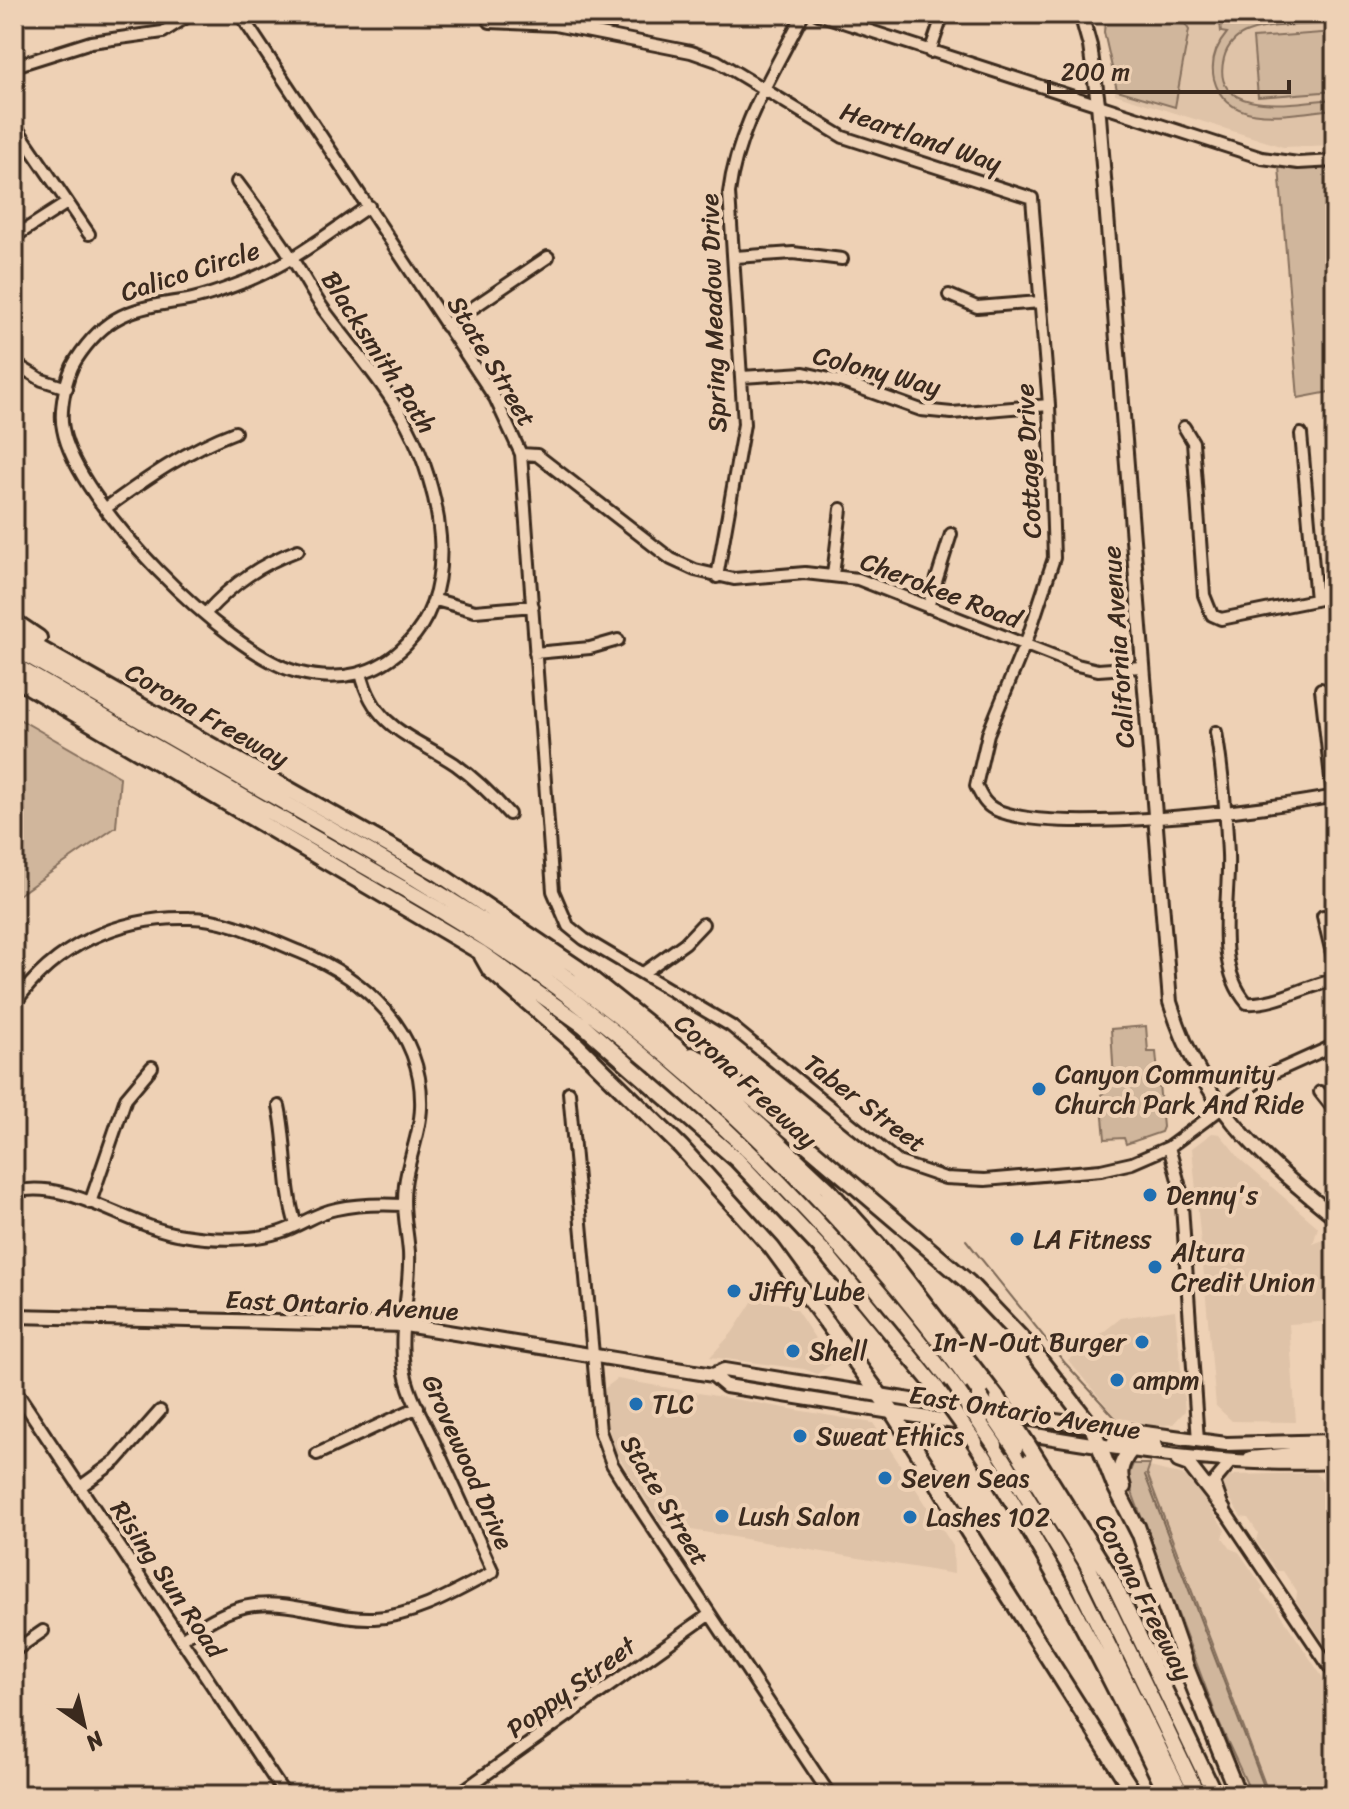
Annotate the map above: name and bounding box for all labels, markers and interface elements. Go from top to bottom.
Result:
scale bar [1049,44,1289,94]
text: 200 m [1061,51,1130,93]
street label: Heartland Way [834,88,1009,186]
street label: Spring Meadow Drive [686,192,740,433]
street label: Calico Circle [114,227,266,315]
street label: Blacksmith Path [309,261,449,443]
street label: State Street [434,286,550,436]
street label: Colony Way [808,332,947,410]
street label: Cottage Drive [1001,382,1055,540]
street label: Cherokee Road [854,538,1030,643]
street label: California Avenue [1088,544,1148,750]
street label: Corona Freeway [116,649,298,781]
street label: Corona Freeway [663,1002,829,1161]
street label: Taber Street [793,1041,937,1165]
place label: Canyon Community Church Park And Ride [1055,1051,1304,1127]
marker: Canyon Community Church Park And Ride [1030,1080,1048,1098]
place label: Denny's [1166,1172,1259,1218]
marker: Denny's [1141,1186,1159,1204]
place label: LA Fitness [1033,1216,1153,1262]
place label: Altura Credit Union [1170,1229,1315,1305]
marker: LA Fitness [1008,1230,1026,1248]
marker: Altura Credit Union [1146,1258,1164,1276]
place label: Jiffy Lube [749,1268,865,1314]
street label: East Ontario Avenue [224,1276,460,1334]
marker: Jiffy Lube [725,1282,743,1300]
place label: In-N-Out Burger [932,1319,1127,1365]
place label: Shell [809,1328,868,1374]
marker: In-N-Out Burger [1133,1333,1151,1351]
marker: Shell [784,1342,802,1360]
place label: ampm [1133,1357,1200,1403]
street label: Grovewood Drive [409,1367,527,1558]
street label: East Ontario Avenue [906,1371,1144,1453]
marker: ampm [1108,1371,1126,1389]
place label: TLC [652,1381,694,1427]
marker: TLC [627,1395,645,1413]
place label: Sweat Ethics [816,1413,965,1459]
street label: State Street [607,1425,723,1575]
marker: Sweat Ethics [791,1427,809,1445]
place label: Seven Seas [901,1455,1030,1501]
marker: Seven Seas [876,1469,894,1487]
street label: Rising Sun Road [98,1490,239,1670]
place label: Lush Salon [738,1493,860,1539]
place label: Lashes 102 [926,1494,1050,1540]
street label: Corona Freeway [1082,1505,1206,1690]
marker: Lush Salon [713,1507,731,1525]
marker: Lashes 102 [901,1508,919,1526]
street label: Poppy Street [496,1623,647,1750]
north arrow [44,1685,124,1765]
text: N [77,1720,113,1762]

